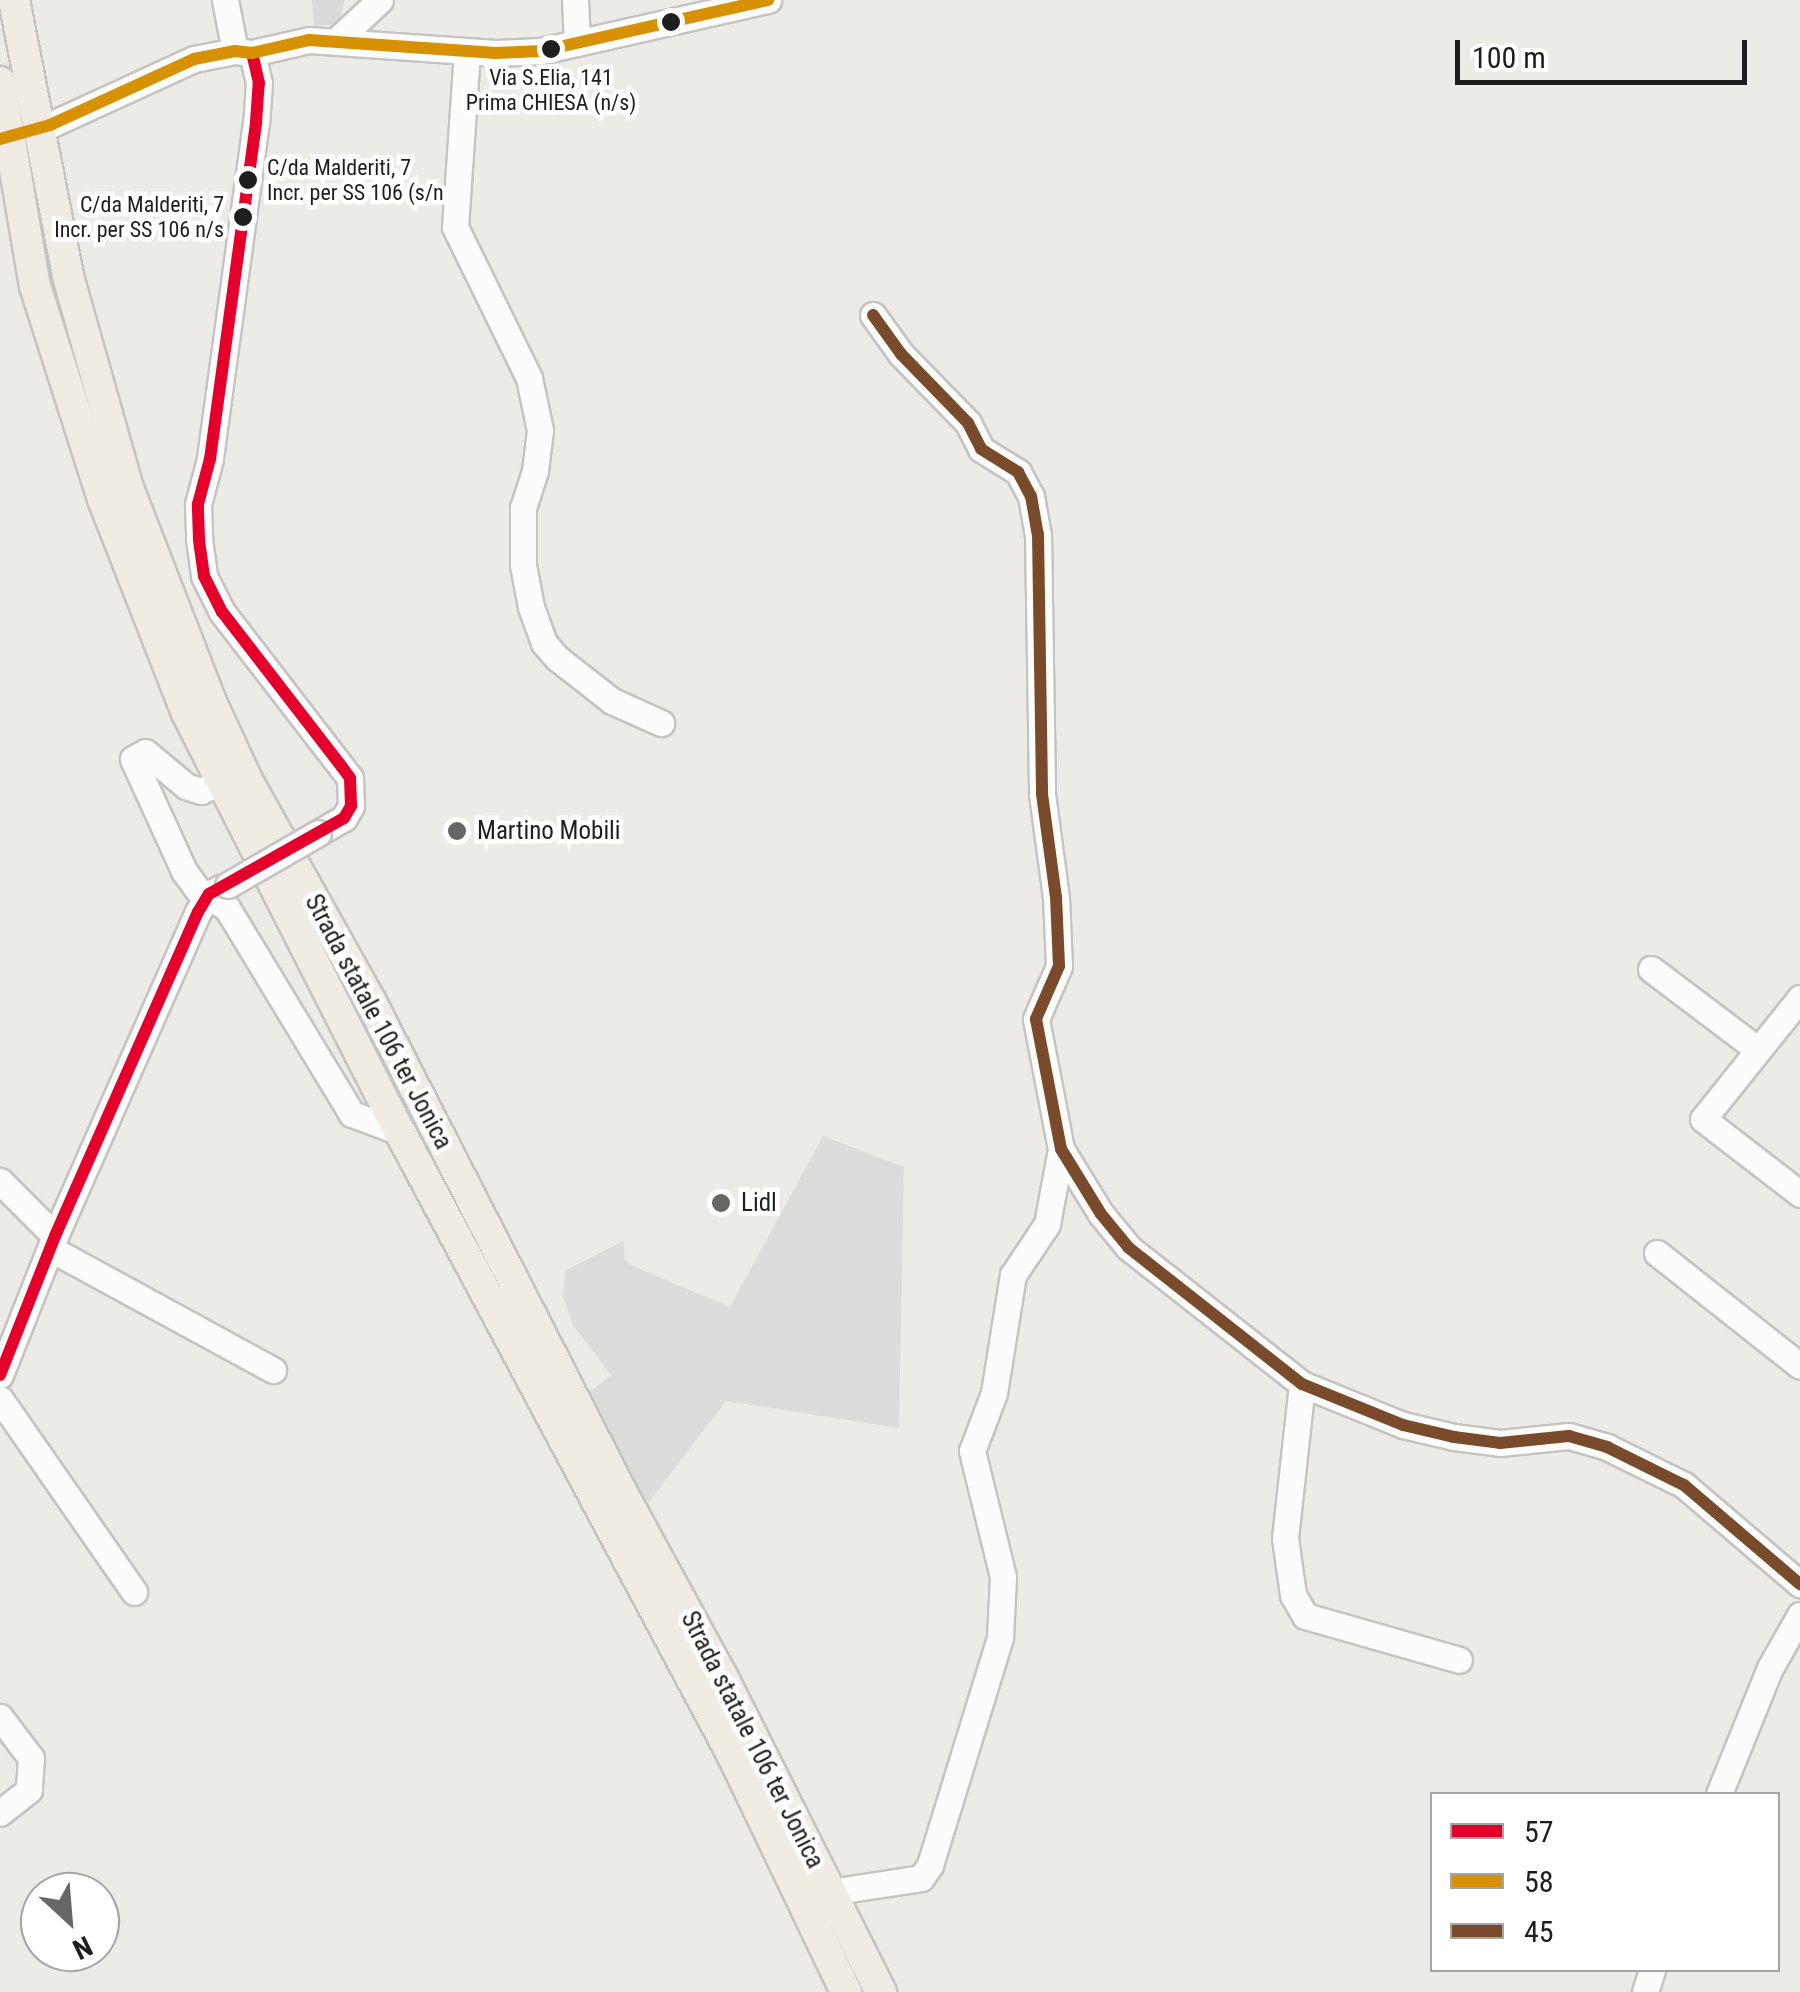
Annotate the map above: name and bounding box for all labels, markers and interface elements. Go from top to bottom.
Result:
unlabelled marker [661,12,681,32]
scale bar [1460,20,1752,82]
marker: Via S.Elia, 141 Prima CHIESA (n/s) [541,39,561,59]
text: 100 m [1472,40,1546,75]
place label: Via S.Elia, 141 Prima CHIESA (n/s) [466,64,636,116]
place label: C/da Malderiti, 7 Incr. per SS 106 (s/n [267,154,444,205]
marker: C/da Malderiti, 7 Incr. per SS 106 (s/n [238,170,258,190]
place label: C/da Malderiti, 7 Incr. per SS 106 n/s [54,191,224,242]
marker: C/da Malderiti, 7 Incr. per SS 106 n/s [233,207,253,227]
place label: Martino Mobili [477,816,621,846]
marker: Martino Mobili [446,820,468,842]
street label: Strada statale 106 ter Jonica [298,890,458,1154]
place label: Lidl [741,1188,777,1218]
marker: Lidl [710,1192,732,1214]
street label: Strada statale 106 ter Jonica [674,1607,830,1873]
legend [1430,1792,1780,1972]
text: 57 [1524,1814,1554,1849]
text: 58 [1524,1864,1554,1899]
north arrow [20,1872,120,1972]
text: 45 [1524,1914,1554,1949]
text: N [68,1929,97,1966]

